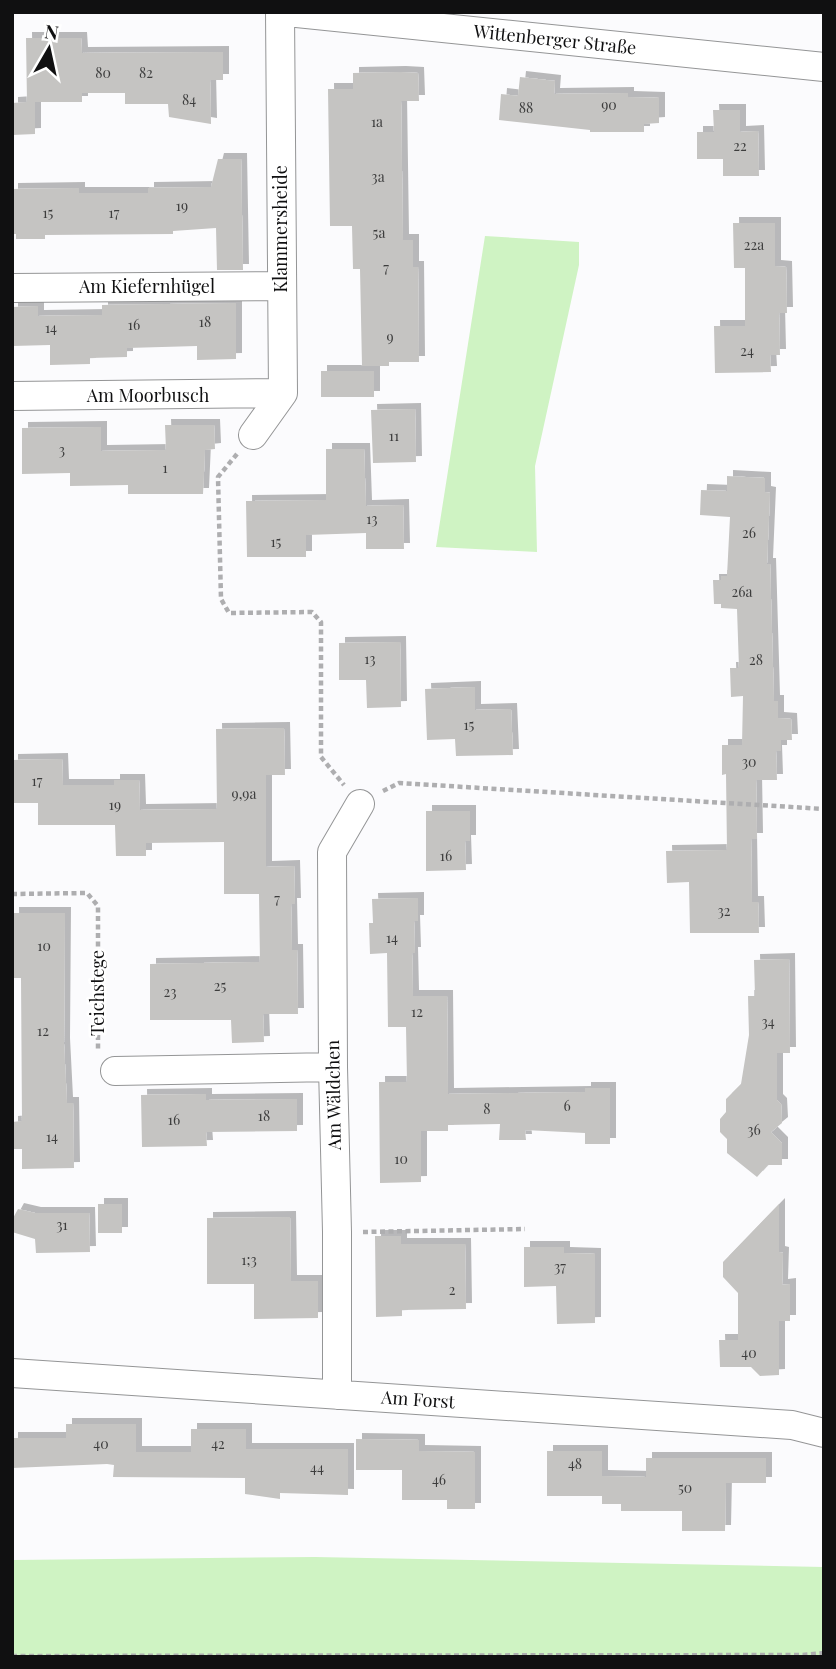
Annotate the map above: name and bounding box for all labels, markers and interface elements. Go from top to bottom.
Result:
north arrow [14,14,84,84]
text: N [43,17,61,45]
street label: Wittenberger Straße [472,18,638,59]
house number: 80 [95,63,111,82]
house number: 82 [139,63,153,82]
house number: 84 [182,90,196,109]
house number: 90 [601,95,617,114]
house number: 88 [519,98,533,117]
house number: 1a [371,112,383,131]
house number: 22 [733,136,747,155]
street label: Klammersheide [268,165,292,293]
house number: 3a [371,167,385,186]
house number: 19 [176,196,188,215]
house number: 15 [43,203,54,222]
house number: 17 [109,203,120,222]
house number: 5a [373,223,385,242]
house number: 22a [744,235,764,254]
house number: 7 [383,258,389,277]
street label: Am Kiefernhügel [78,274,215,298]
house number: 18 [199,312,211,331]
house number: 16 [128,315,140,334]
house number: 14 [45,318,57,337]
house number: 9 [386,327,394,346]
house number: 24 [740,341,754,360]
street label: Am Moorbusch [86,383,210,407]
house number: 11 [389,426,399,445]
house number: 3 [59,440,65,459]
house number: 1 [162,458,168,477]
house number: 13 [366,509,378,528]
house number: 26 [742,523,756,542]
house number: 15 [271,532,282,551]
house number: 26a [732,582,752,601]
house number: 13 [364,649,376,668]
house number: 28 [749,650,763,669]
house number: 15 [464,715,475,734]
house number: 30 [742,752,756,771]
house number: 17 [32,771,43,790]
house number: 9,9a [232,784,256,803]
house number: 19 [109,795,121,814]
house number: 16 [440,846,452,865]
house number: 7 [274,889,280,908]
house number: 32 [717,901,731,920]
house number: 14 [386,928,398,947]
house number: 10 [37,936,51,955]
street label: Teichstege [85,950,109,1036]
house number: 25 [214,976,226,995]
house number: 23 [163,982,177,1001]
house number: 12 [411,1002,423,1021]
house number: 34 [761,1012,775,1031]
house number: 12 [37,1021,49,1040]
street label: Am Wäldchen [320,1039,346,1151]
house number: 6 [563,1096,571,1115]
house number: 8 [483,1099,491,1118]
house number: 18 [258,1106,270,1125]
house number: 16 [168,1110,180,1129]
house number: 36 [747,1120,761,1139]
house number: 14 [46,1127,58,1146]
house number: 10 [394,1149,408,1168]
house number: 31 [56,1215,68,1234]
house number: 1;3 [241,1250,257,1269]
house number: 37 [554,1257,566,1276]
house number: 2 [449,1280,456,1299]
house number: 40 [741,1343,757,1362]
street label: Am Forst [379,1384,456,1414]
house number: 40 [93,1434,109,1453]
house number: 42 [211,1434,225,1453]
house number: 48 [568,1454,582,1473]
house number: 44 [310,1458,324,1477]
house number: 46 [432,1470,446,1489]
house number: 50 [678,1478,692,1497]

